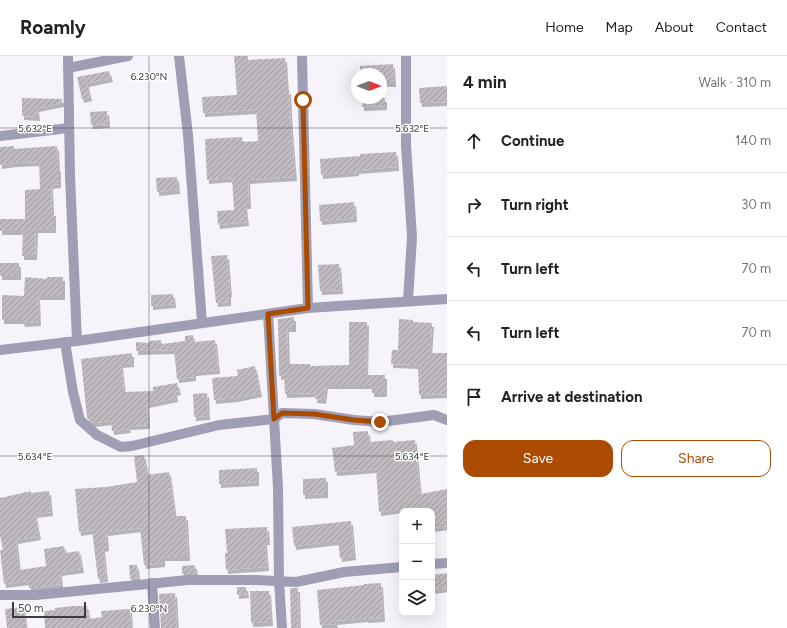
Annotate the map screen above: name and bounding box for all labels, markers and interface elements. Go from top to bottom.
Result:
text: Roamly [20,16,86,39]
text: Home [545,19,584,36]
text: Map [606,19,633,36]
text: About [655,19,694,36]
text: Contact [716,19,767,36]
north arrow [351,68,387,104]
text: 6.230°N [131,70,167,83]
text: 4 min [463,72,507,92]
text: Walk · 310 m [698,75,771,90]
route start [294,91,312,109]
text: 5.632°E [18,122,52,135]
text: 5.632°E [395,122,429,135]
icon: ahead [463,130,485,152]
text: Continue [501,132,564,150]
text: 140 m [735,133,771,148]
icon: right [463,194,485,216]
text: Turn right [501,196,569,214]
text: 30 m [741,197,771,212]
icon: left [463,258,485,280]
text: Turn left [501,260,559,278]
text: 70 m [741,261,771,276]
icon: left [463,322,485,344]
text: Turn left [501,324,559,342]
text: 70 m [741,325,771,340]
icon: arrive [463,386,485,408]
text: Arrive at destination [501,388,642,406]
route end [371,413,389,431]
button: Save [463,440,613,477]
button: Share [621,440,771,477]
text: 5.634°E [18,450,52,463]
text: 5.634°E [395,450,429,463]
map controls [399,508,435,616]
button: + [399,508,435,544]
button: − [399,544,435,580]
button: layers [399,580,435,616]
scale bar [12,600,86,619]
text: 50 m [18,602,43,615]
text: 6.230°N [131,602,167,615]

